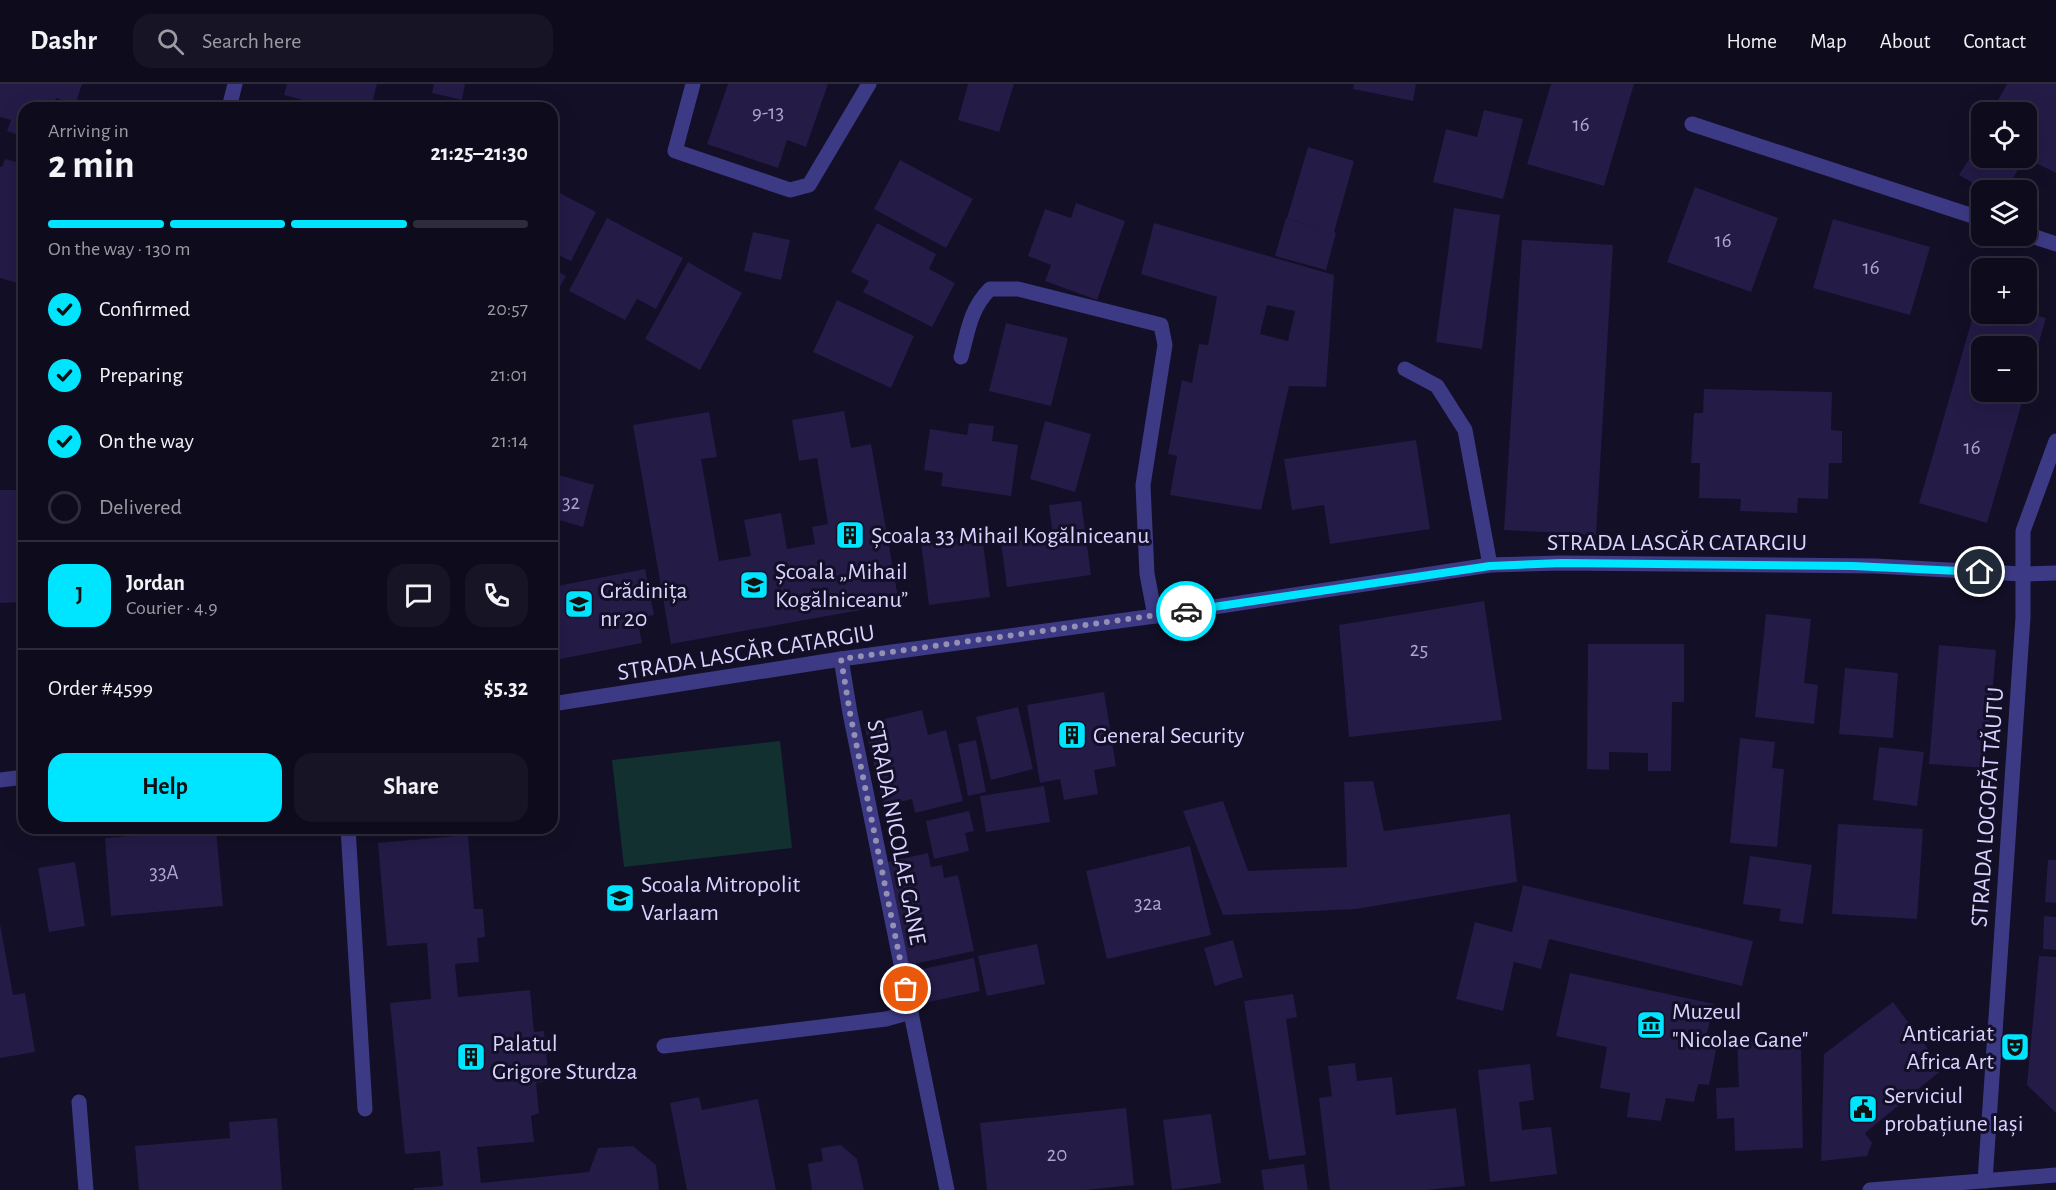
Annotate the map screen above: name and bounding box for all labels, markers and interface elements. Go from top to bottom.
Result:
search box [133,14,553,68]
icon: search [154,25,187,58]
text: Dashr [30,27,97,55]
text: Search here [202,30,301,52]
text: Home [1726,31,1777,52]
text: Map [1810,31,1847,52]
text: About [1880,31,1930,52]
text: Contact [1963,31,2026,52]
house number: 9-13 [752,102,784,123]
map controls [1971,102,2037,402]
button: locate [1971,102,2037,168]
house number: 16 [1572,114,1590,135]
text: Arriving in [48,121,129,141]
text: 21:25–21:30 [430,142,528,164]
text: 2 min [48,146,135,185]
button: layers [1971,180,2037,246]
house number: 16 [1714,230,1732,251]
text: On the way · 130 m [48,239,190,259]
house number: 16 [1862,257,1880,278]
button: + [1971,258,2037,324]
icon: check [48,293,81,326]
text: Confirmed [99,298,190,320]
text: 20:57 [487,299,528,319]
button: − [1971,336,2037,402]
icon: check [48,359,81,392]
text: Preparing [99,364,183,386]
text: 21:01 [490,365,528,385]
icon: check [48,425,81,458]
text: On the way [99,430,194,452]
text: 21:14 [491,431,528,451]
house number: 16 [1963,437,1981,458]
house number: 32 [562,492,580,513]
text: Delivered [99,496,182,518]
building icon: Școala 33 Mihail Kogălniceanu [834,519,866,551]
place label: Școala 33 Mihail Kogălniceanu [871,524,1149,549]
street label: STRADA LASCĂR CATARGIU [1547,530,1807,555]
pin [1954,546,2005,597]
icon: home [1963,555,1996,588]
place label: Școala „Mihail Kogălniceanu” [775,560,908,612]
button: chat [387,564,450,627]
button: phone [465,564,528,627]
school or university icon: Școala „Mihail Kogălniceanu” [738,569,770,601]
text: Jordan [126,572,185,594]
place label: Grădinița nr 20 [600,579,688,631]
courier [1156,581,1216,641]
text: J [76,584,83,606]
school or university icon: Grădinița nr 20 [563,588,595,620]
icon: car [1170,595,1203,628]
text: Courier · 4.9 [126,598,218,618]
street label: STRADA LASCĂR CATARGIU [616,620,876,685]
house number: 25 [1410,639,1428,660]
text: Order #4599 [48,677,153,699]
text: $5.32 [484,677,528,699]
street label: STRADA LOGOFĂT TĂUTU [1967,686,2008,928]
street label: STRADA NICOLAE GANE [862,718,930,947]
building icon: General Security [1056,719,1088,751]
place label: General Security [1093,724,1245,748]
button: Help [48,753,282,822]
button: Share [294,753,528,822]
house number: 33A [149,862,179,883]
place label: Scoala Mitropolit Varlaam [641,873,801,925]
school or university icon: Scoala Mitropolit Varlaam [604,882,636,914]
house number: 32a [1134,893,1162,914]
pin [880,963,931,1014]
icon: bag [889,972,922,1005]
place label: Muzeul "Nicolae Gane" [1672,1000,1809,1052]
museum icon: Muzeul "Nicolae Gane" [1635,1009,1667,1041]
place label: Anticariat Africa Art [1902,1022,1994,1074]
theatre icon: Anticariat Africa Art [1999,1031,2031,1063]
place label: Palatul Grigore Sturdza [492,1032,638,1084]
building icon: Palatul Grigore Sturdza [455,1041,487,1073]
place label: Serviciul probațiune Iași [1884,1084,2024,1137]
public building icon: Serviciul probațiune Iași [1847,1093,1879,1125]
house number: 20 [1047,1144,1067,1165]

